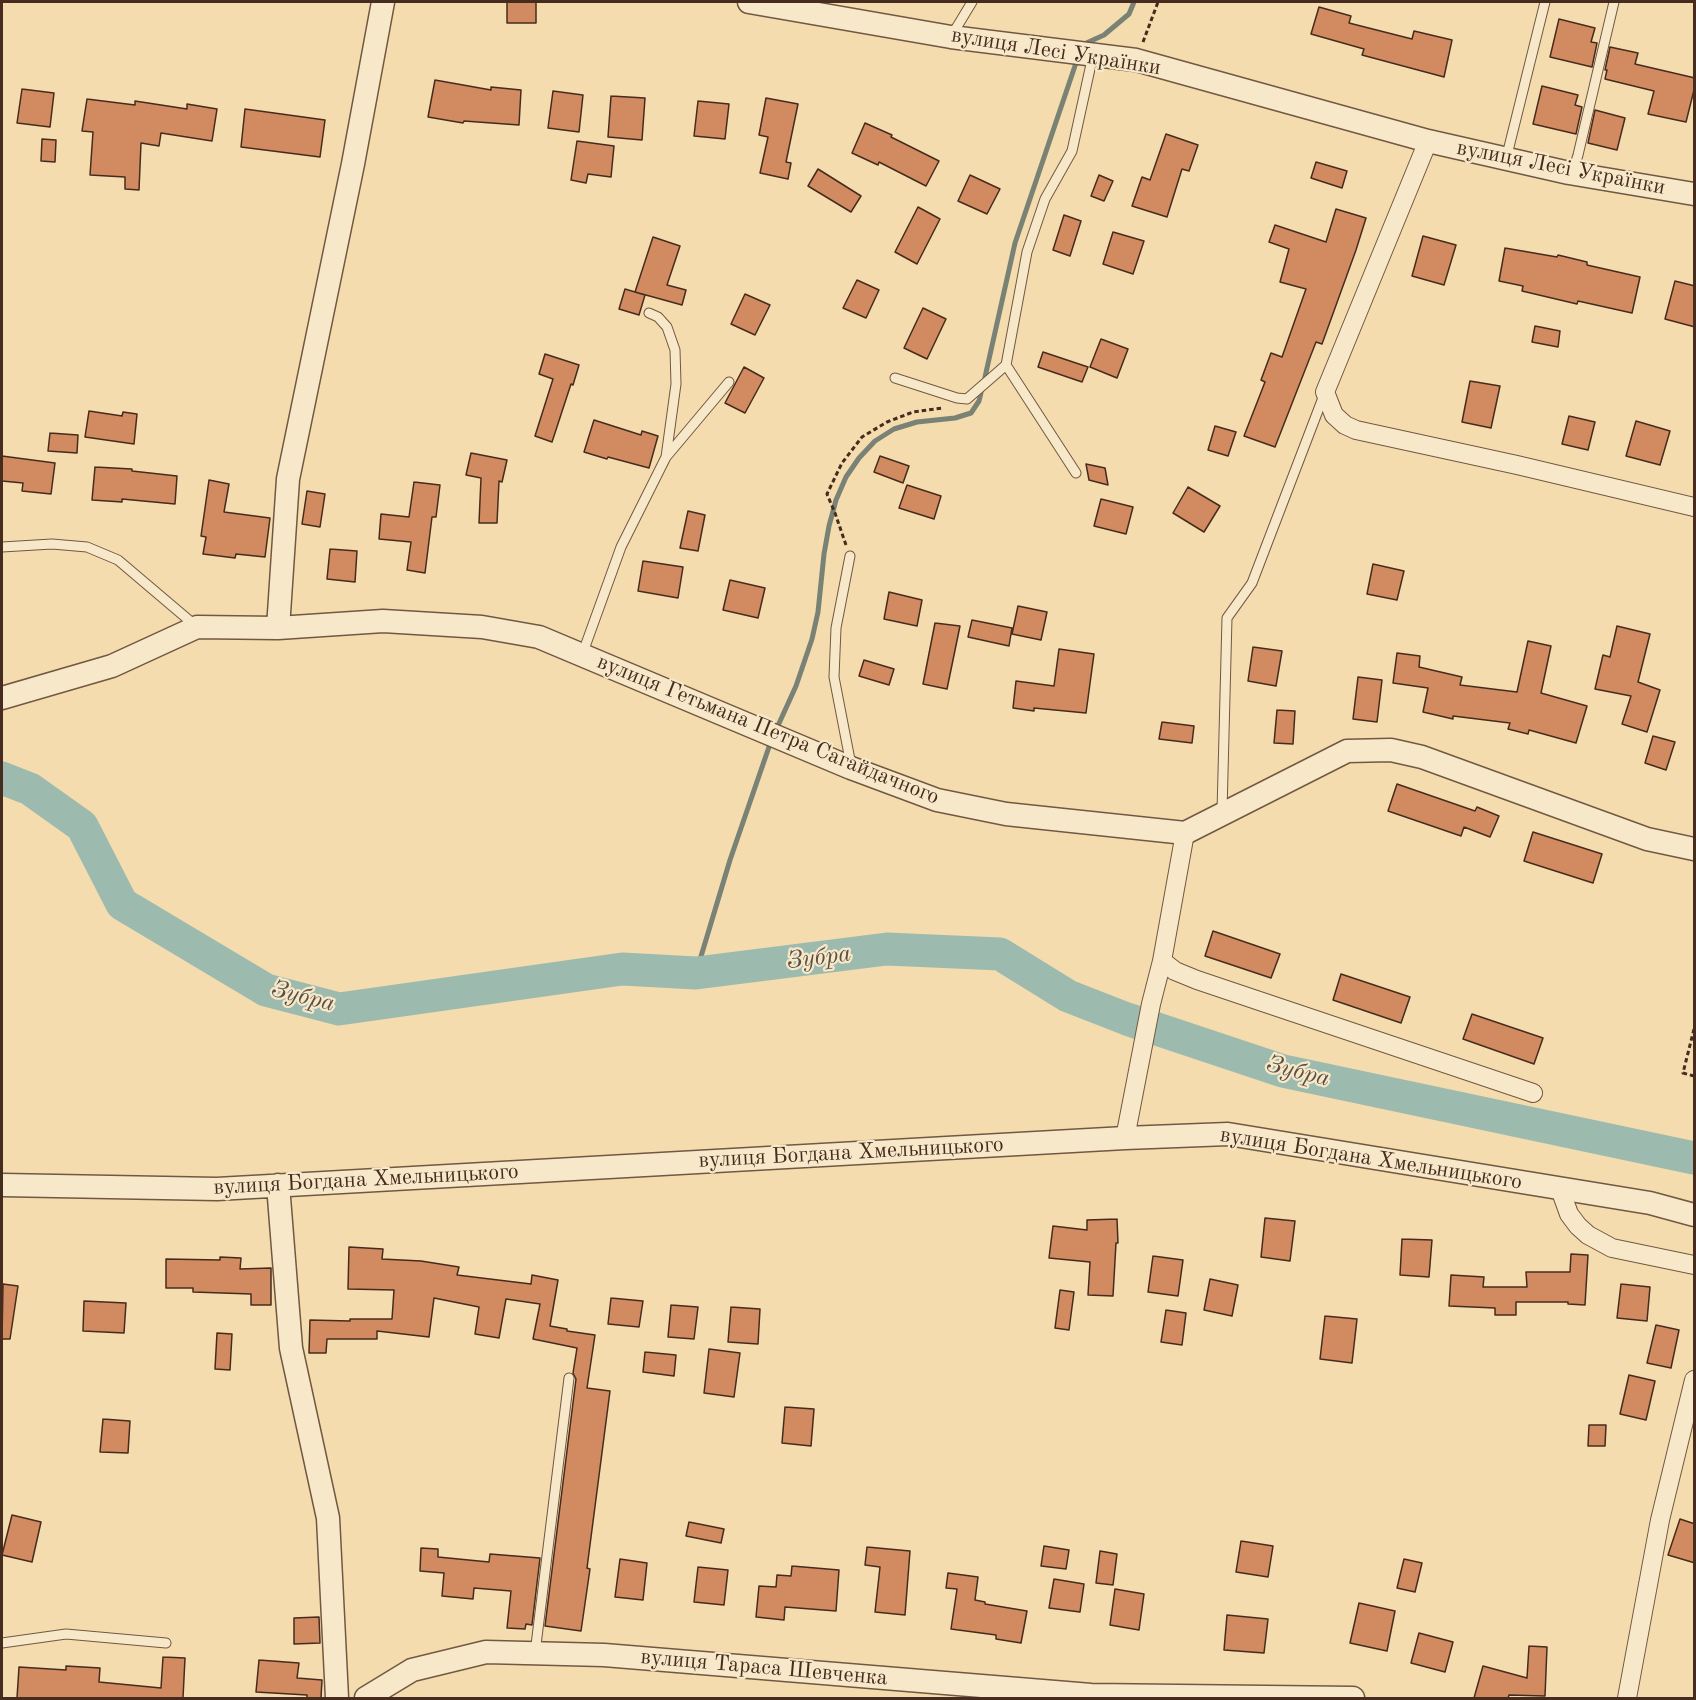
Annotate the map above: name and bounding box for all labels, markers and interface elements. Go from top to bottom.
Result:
street label: вулиця Лесі Українки [949,22,1163,82]
street label: вулиця Лесі Українки [1454,135,1668,201]
street label: вулиця Гетьмана Петра Сагайдачного [593,649,943,811]
water label: Зубра [785,940,853,976]
water label: Зубра [268,975,338,1019]
water label: Зубра [1263,1050,1333,1094]
street label: вулиця Богдана Хмельницького [1218,1122,1524,1196]
street label: вулиця Богдана Хмельницького [698,1132,1004,1174]
street label: вулиця Богдана Хмельницького [213,1159,519,1201]
street label: вулиця Тараса Шевченка [639,1644,889,1692]

